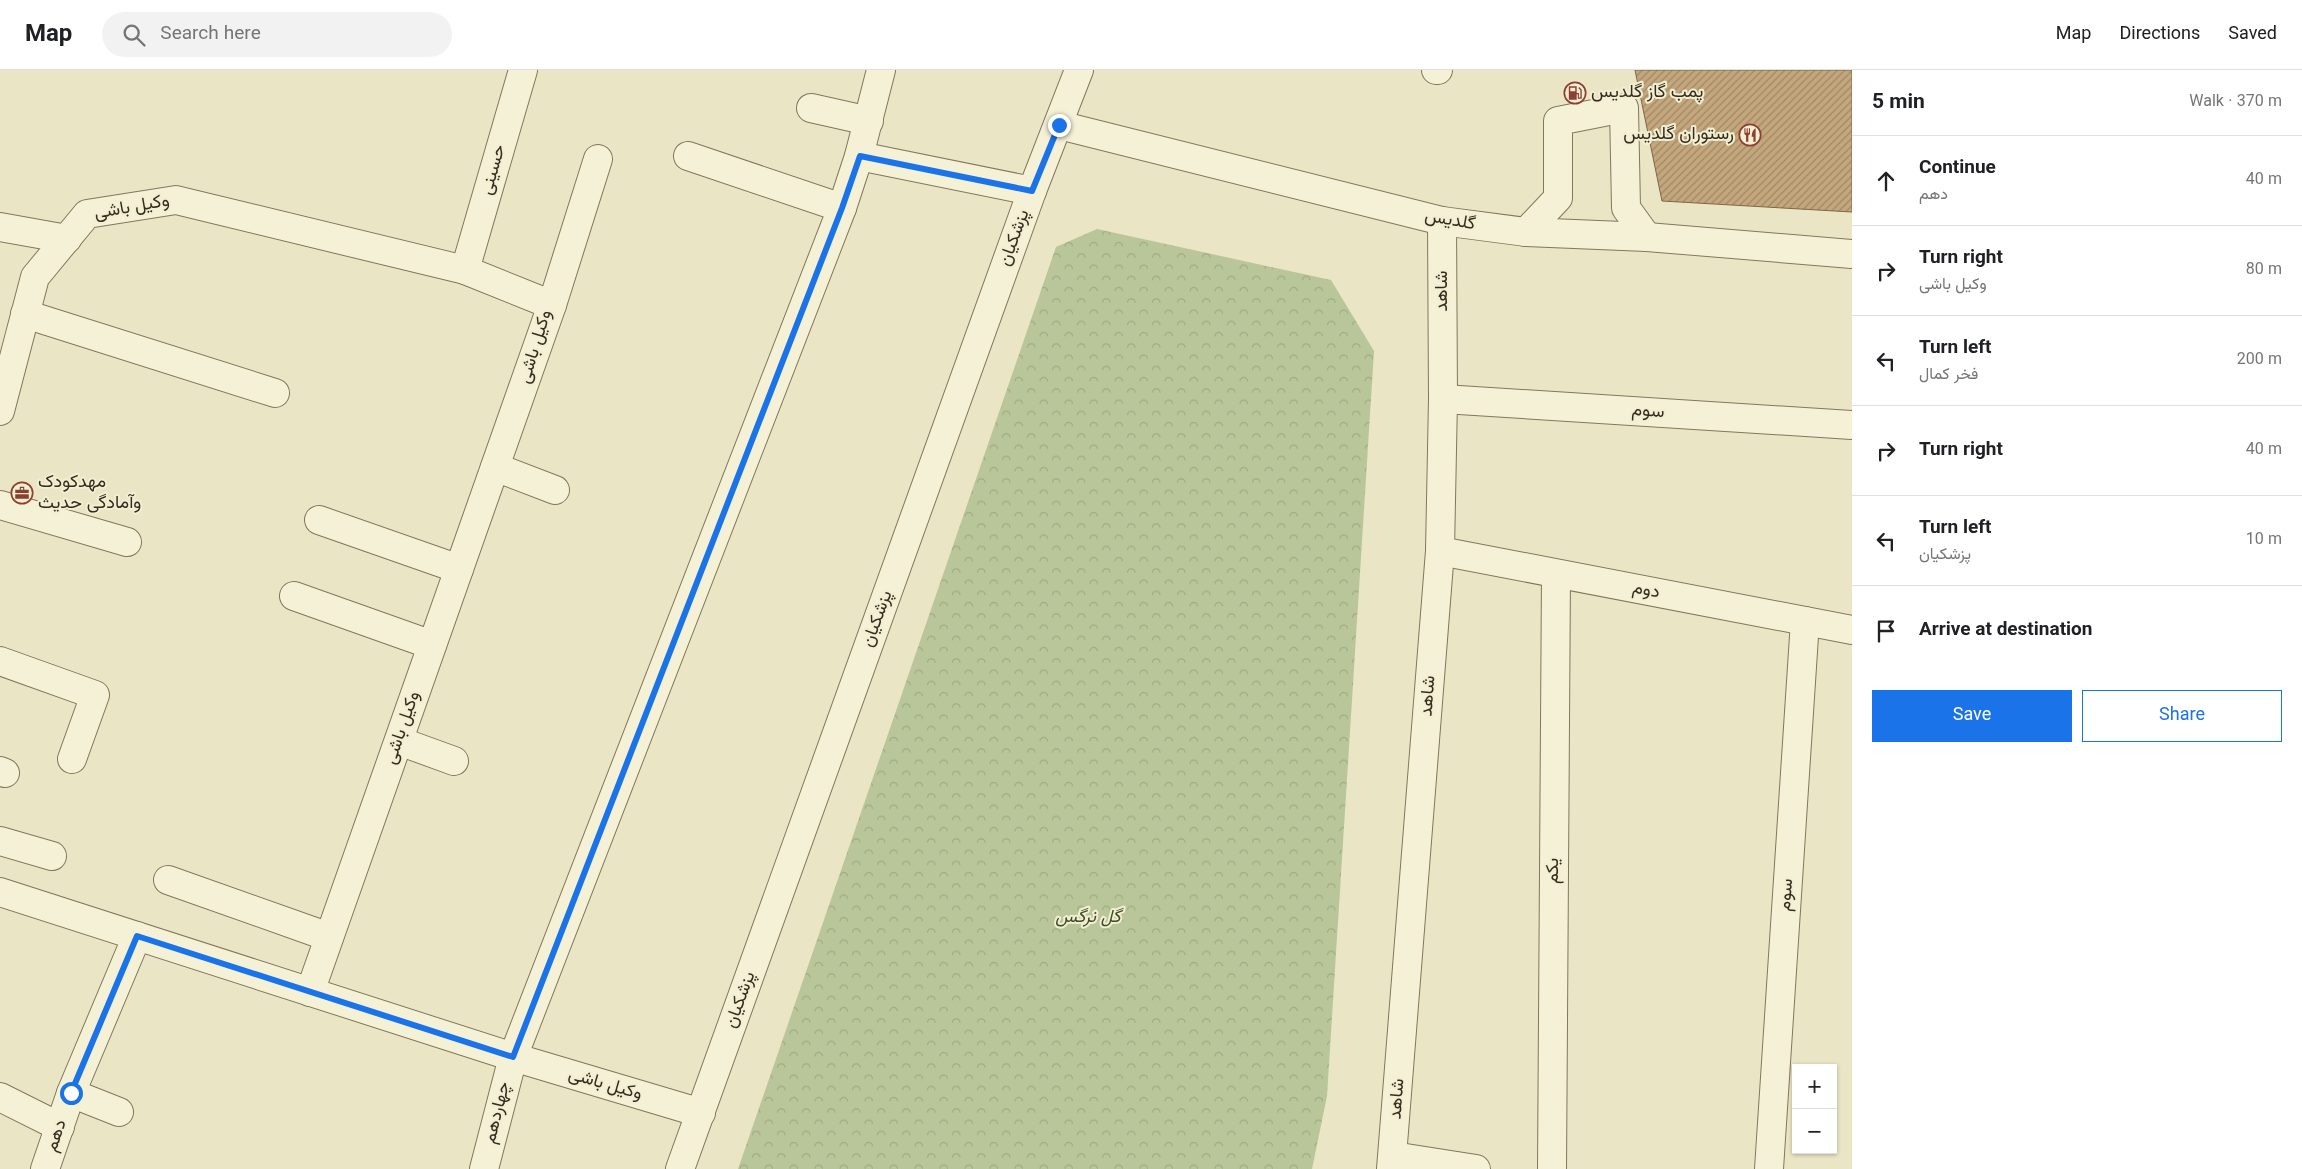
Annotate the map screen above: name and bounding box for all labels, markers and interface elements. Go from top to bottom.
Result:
search box [102,12,452,57]
text: Map [25,16,72,54]
text: Search here [160,20,261,49]
icon: search [120,21,148,49]
text: Map [2056,21,2091,49]
text: Directions [2119,21,2200,49]
text: Saved [2228,21,2277,49]
place label: پمب گاز گلدیس [1591,79,1703,107]
fuel station icon: پمب گاز گلدیس [1563,81,1587,105]
text: 5 min [1872,86,1925,119]
text: Walk · 370 m [2189,90,2282,115]
route end [1048,114,1071,137]
place label: رستوران گلدیس [1623,121,1734,149]
restaurant icon: رستوران گلدیس [1738,123,1762,147]
street label: حسینی [473,141,515,199]
text: Continue [1919,154,1996,183]
icon: ahead [1872,167,1900,195]
text: 40 m [2246,168,2282,193]
text: دهم [1919,183,1948,208]
street label: وکیل باشی [92,188,172,228]
street label: گلدیس [1422,203,1478,239]
street label: پزشکیان [992,206,1038,270]
text: Turn right [1919,244,2003,273]
icon: right [1872,257,1900,285]
text: 80 m [2246,258,2282,283]
street label: شاهد [1429,271,1457,311]
text: وکیل باشی [1919,273,1986,298]
street label: وکیل باشی [512,307,560,387]
text: Turn left [1919,334,1991,363]
icon: left [1872,347,1900,375]
text: 200 m [2237,348,2282,373]
text: فخر کمال [1919,363,1978,388]
street label: سوم [1631,397,1665,427]
text: Turn right [1919,436,2003,465]
icon: right [1872,437,1900,465]
text: 40 m [2246,438,2282,463]
place label: مهدکودک وآمادگی حدیث [38,469,141,518]
office icon: مهدکودک وآمادگی حدیث [10,481,34,505]
text: Turn left [1919,514,1991,543]
icon: left [1872,527,1900,555]
text: 10 m [2246,528,2282,553]
text: پزشکیان [1919,543,1971,568]
street label: دوم [1630,575,1662,607]
street label: پزشکیان [855,587,901,651]
text: Arrive at destination [1919,616,2092,645]
icon: arrive [1872,617,1900,645]
street label: شاهد [1414,675,1444,717]
street label: وکیل باشی [377,688,429,768]
button: Save [1872,690,2072,742]
button: Share [2082,690,2282,742]
street label: یکم [1540,858,1568,884]
street label: سوم [1772,878,1802,912]
park label: گل نرگس [1055,904,1124,932]
street label: پزشکیان [718,968,764,1032]
street label: وکیل باشی [565,1061,645,1109]
map controls [1792,1064,1837,1154]
button: + [1792,1064,1837,1109]
street label: شاهد [1383,1078,1413,1120]
street label: چهاردهم [477,1079,519,1147]
route start [60,1082,83,1105]
button: − [1792,1109,1837,1154]
street label: دهم [38,1116,76,1156]

